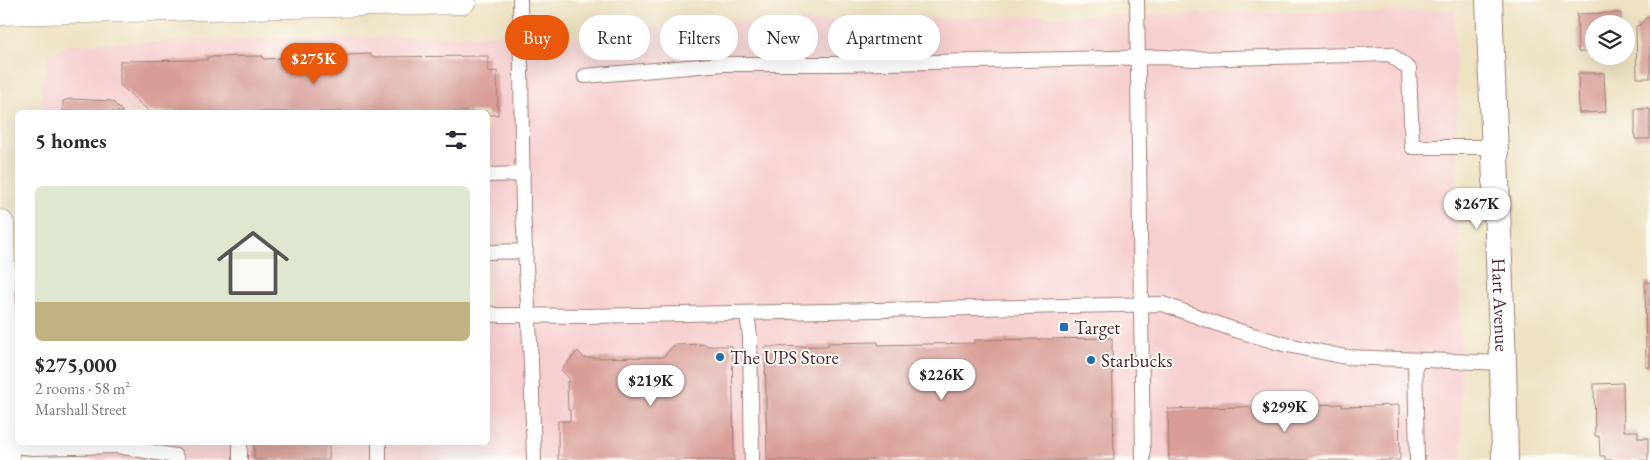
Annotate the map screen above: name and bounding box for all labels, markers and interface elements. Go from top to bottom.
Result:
chip: Buy [505,15,569,60]
chip: Rent [579,15,650,60]
chip: Filters [660,15,738,60]
chip: New [748,15,818,60]
chip: Apartment [828,15,940,60]
map controls [1585,15,1635,65]
button: layers [1585,15,1635,65]
pin: $275K [279,42,349,85]
text: $275K [292,48,336,69]
icon: filters [442,126,470,154]
text: 5 homes [35,127,107,154]
pin: $267K [1442,188,1512,230]
text: $267K [1455,193,1499,214]
icon: home [208,218,298,308]
street label: Hart Avenue [1486,257,1515,352]
place label: Target [1074,315,1120,340]
marker: Target [1058,321,1070,333]
place label: The UPS Store [730,345,839,370]
place label: Starbucks [1101,348,1172,373]
text: $275,000 [35,351,117,378]
marker: The UPS Store [714,351,726,363]
marker: Starbucks [1085,354,1097,366]
pin: $226K [907,358,977,401]
pin: $219K [616,364,686,407]
text: $226K [920,364,964,385]
text: $219K [629,370,673,391]
text: 2 rooms · 58 m² [35,378,130,399]
pin: $299K [1250,390,1320,433]
text: $299K [1263,396,1307,417]
text: Marshall Street [35,399,127,420]

